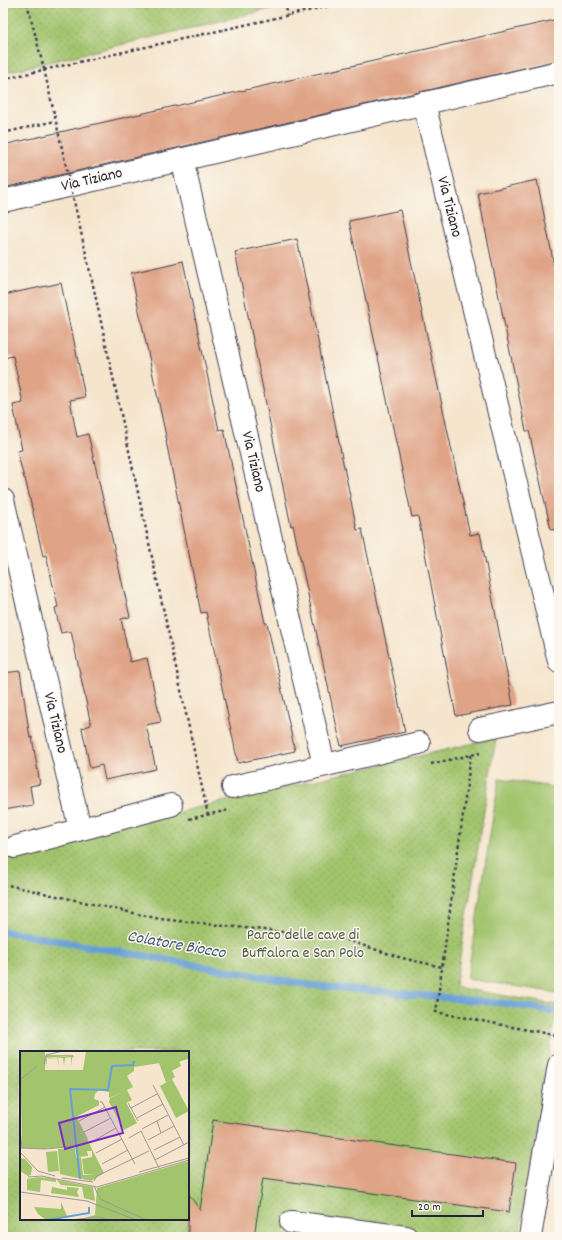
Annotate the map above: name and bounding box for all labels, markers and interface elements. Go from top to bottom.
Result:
street label: Via Tiziano [59,162,125,198]
street label: Via Tiziano [430,174,468,240]
street label: Via Tiziano [235,429,271,495]
street label: Via Tiziano [37,690,73,756]
park label: Parco delle cave di Buffalora e San Polo [242,924,364,965]
water label: Colatore Biocco [125,926,228,967]
inset map [20,1051,189,1220]
scale bar [412,1192,483,1218]
text: 20 m [418,1199,441,1216]

